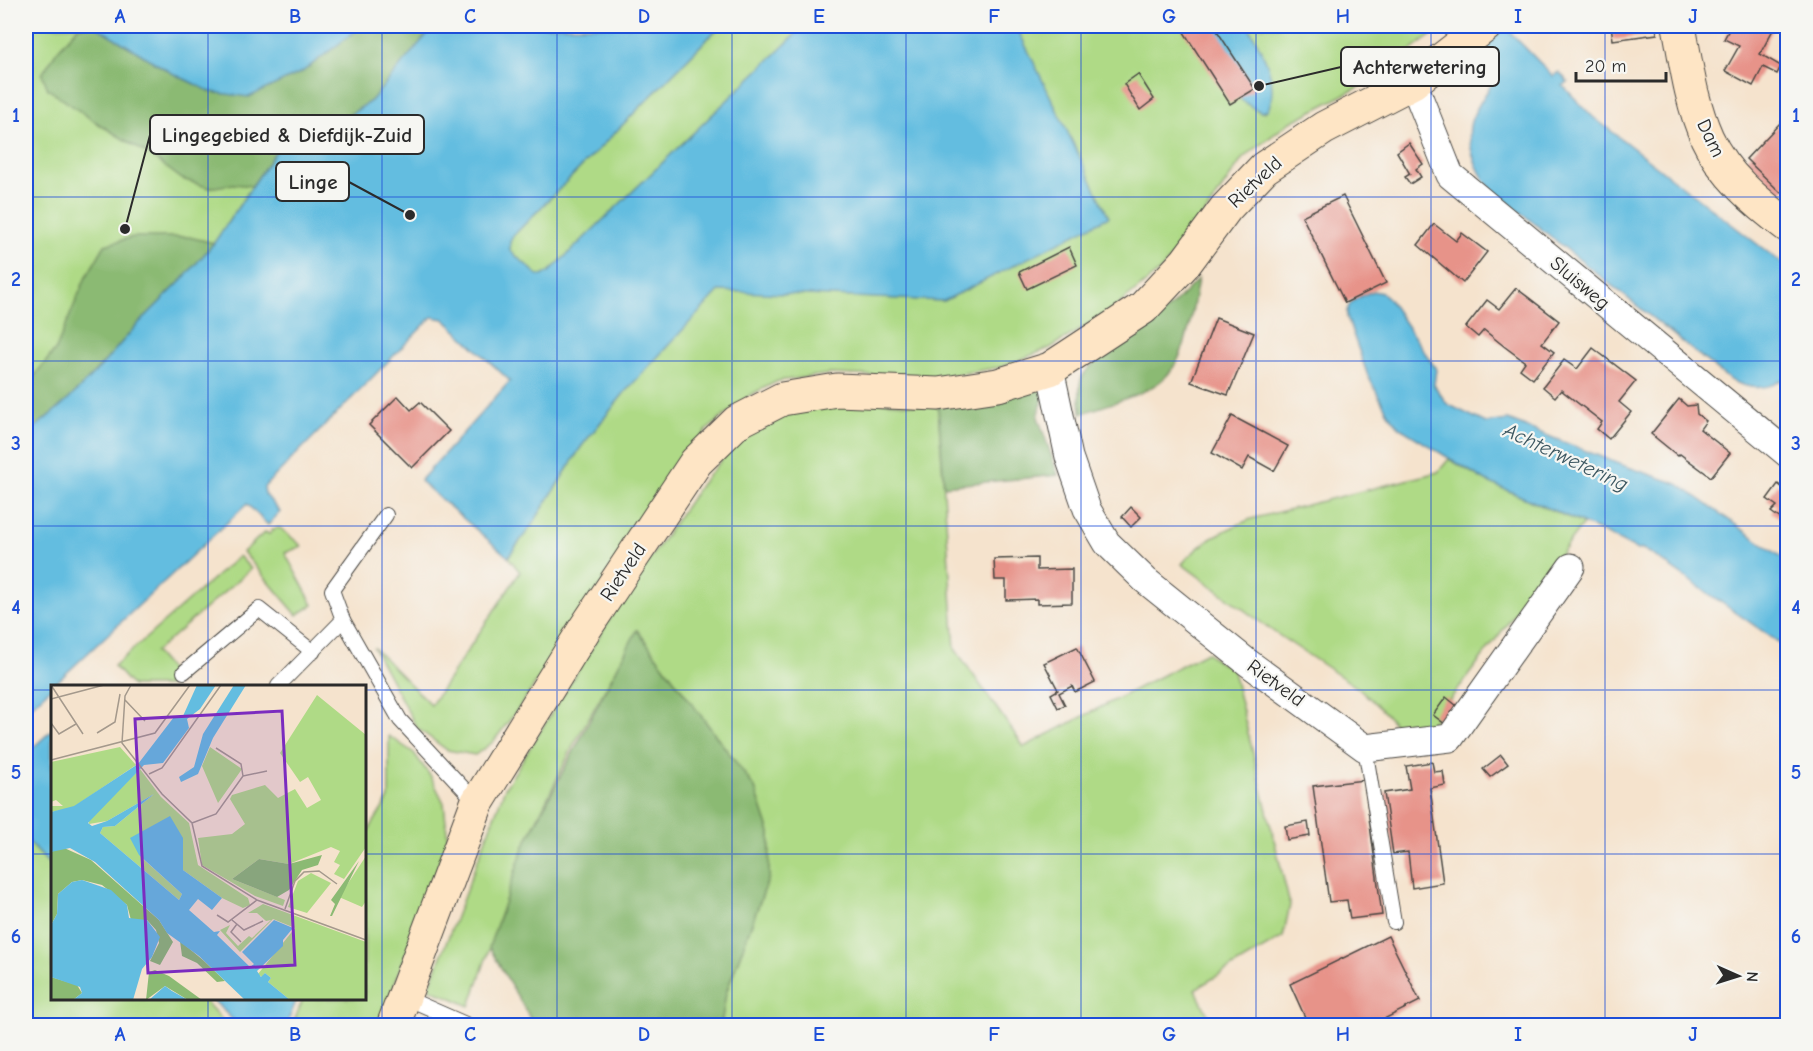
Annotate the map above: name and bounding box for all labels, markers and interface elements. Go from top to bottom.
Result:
text: A [114,5,126,28]
text: B [289,5,301,28]
text: C [464,5,476,28]
text: D [638,5,650,28]
text: E [813,5,825,28]
text: F [988,5,1000,28]
text: G [1162,5,1176,28]
text: H [1336,5,1350,28]
text: I [1514,5,1522,28]
text: J [1688,5,1698,28]
scale bar [1576,45,1666,83]
callout: Achterwetering [1341,47,1499,86]
text: Achterwetering [1353,55,1487,79]
text: 20 m [1585,56,1626,77]
text: 1 [12,104,20,127]
text: 1 [1792,104,1800,127]
callout: Lingegebied & Diefdijk-Zuid [150,115,424,154]
street label: Dam [1692,115,1730,161]
text: Lingegebied & Diefdijk-Zuid [162,123,412,147]
street label: Rietveld [1223,151,1287,213]
callout: Linge [276,162,349,201]
text: Linge [288,170,338,194]
street label: Sluisweg [1546,251,1614,315]
text: 2 [11,268,21,291]
text: 2 [1791,268,1801,291]
water label: Achterwetering [1499,417,1632,496]
text: 3 [11,432,21,455]
text: 3 [1791,432,1801,455]
street label: Rietveld [595,539,651,605]
text: 4 [11,596,21,619]
text: 4 [1791,596,1801,619]
street label: Rietveld [1243,655,1309,711]
inset map [51,685,366,1000]
text: 5 [11,761,21,784]
text: 5 [1791,761,1801,784]
text: 6 [11,925,21,948]
text: 6 [1791,925,1801,948]
north arrow [1708,946,1768,1006]
text: N [1743,971,1761,982]
text: A [114,1023,126,1046]
text: B [289,1023,301,1046]
text: C [464,1023,476,1046]
text: D [638,1023,650,1046]
text: E [813,1023,825,1046]
text: F [988,1023,1000,1046]
text: G [1162,1023,1176,1046]
text: H [1336,1023,1350,1046]
text: I [1514,1023,1522,1046]
text: J [1688,1023,1698,1046]

